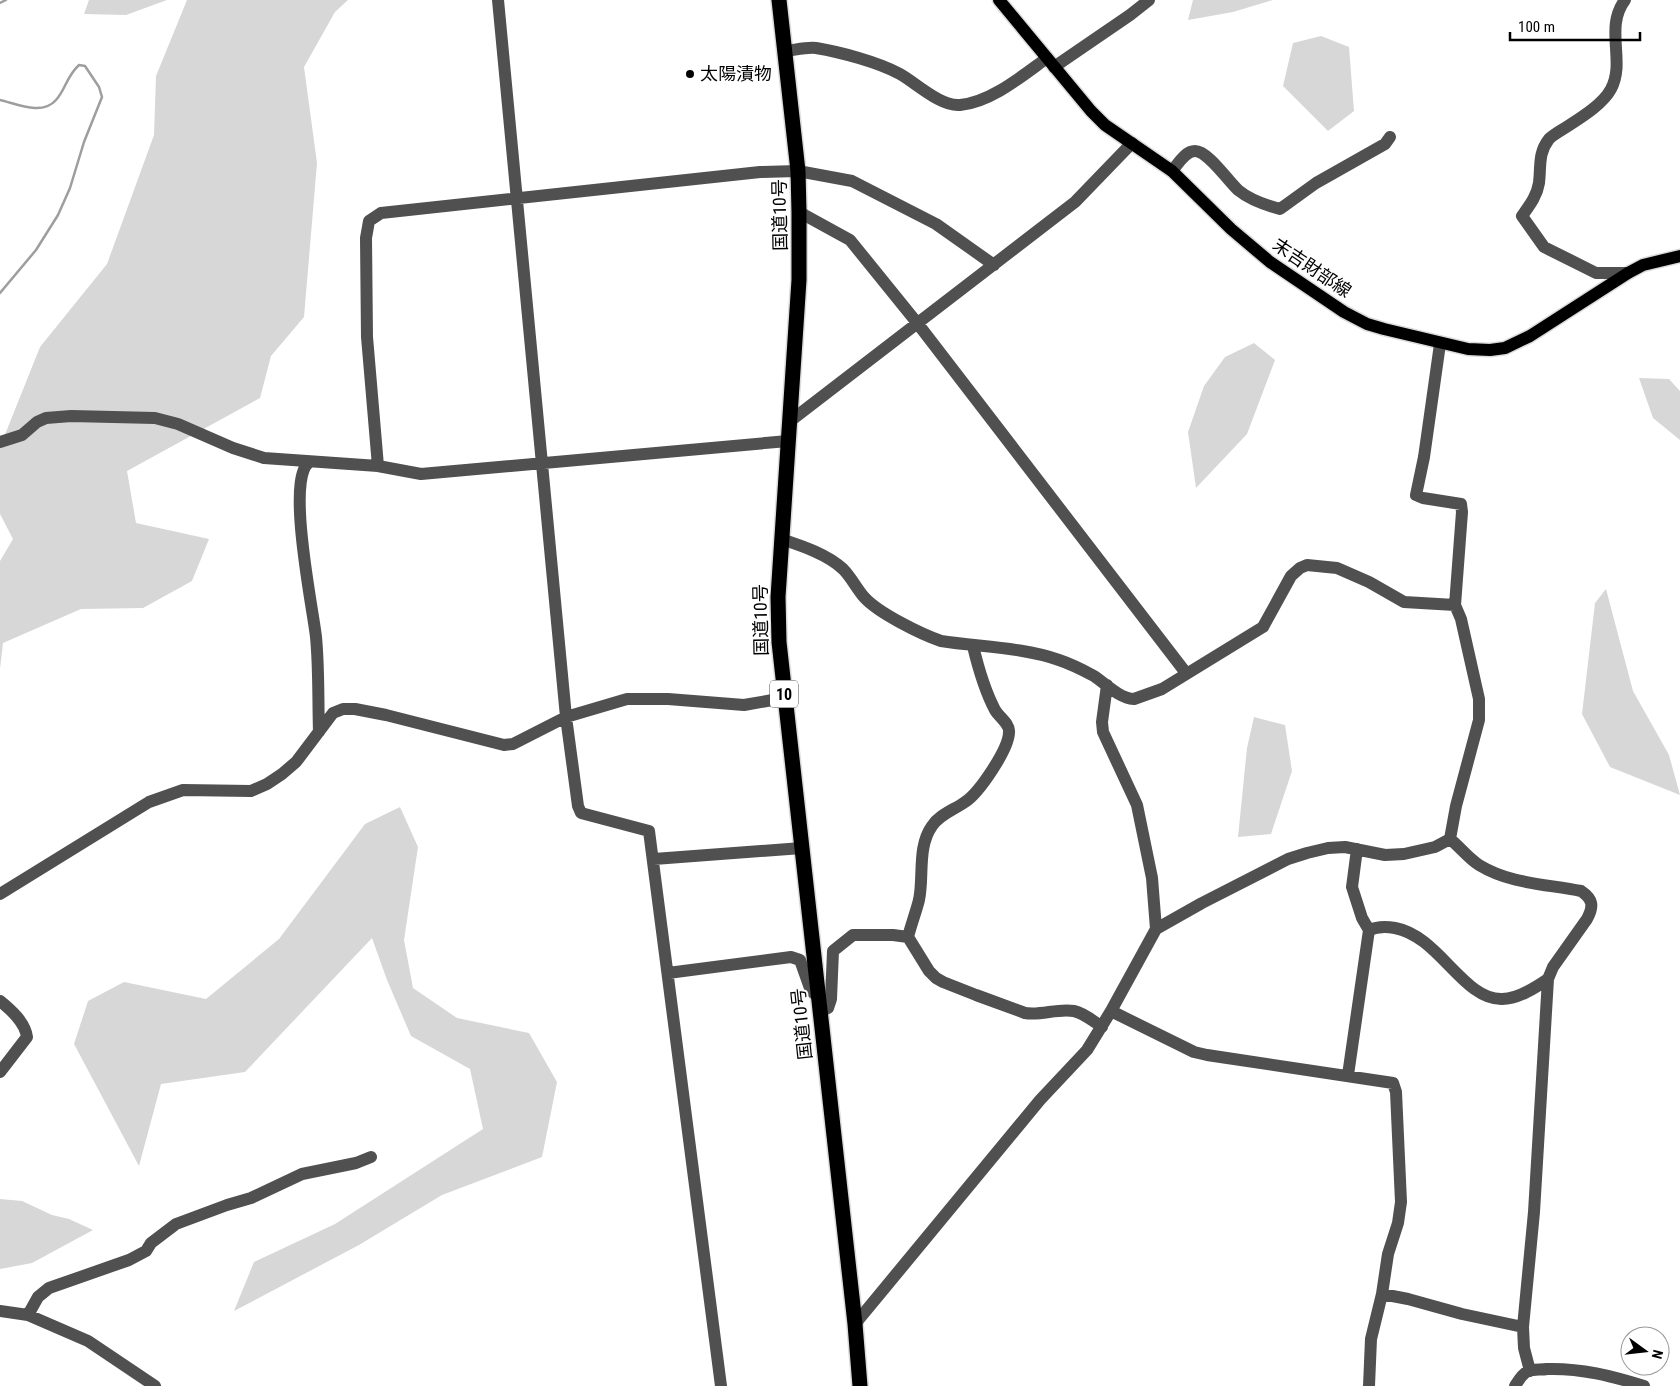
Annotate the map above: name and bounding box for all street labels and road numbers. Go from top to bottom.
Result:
street label: 国道10号 [768,179,791,251]
street label: 末吉財部線 [1269,234,1355,301]
street label: 国道10号 [749,584,772,656]
road number: 10 [770,681,798,708]
street label: 国道10号 [787,987,816,1061]

